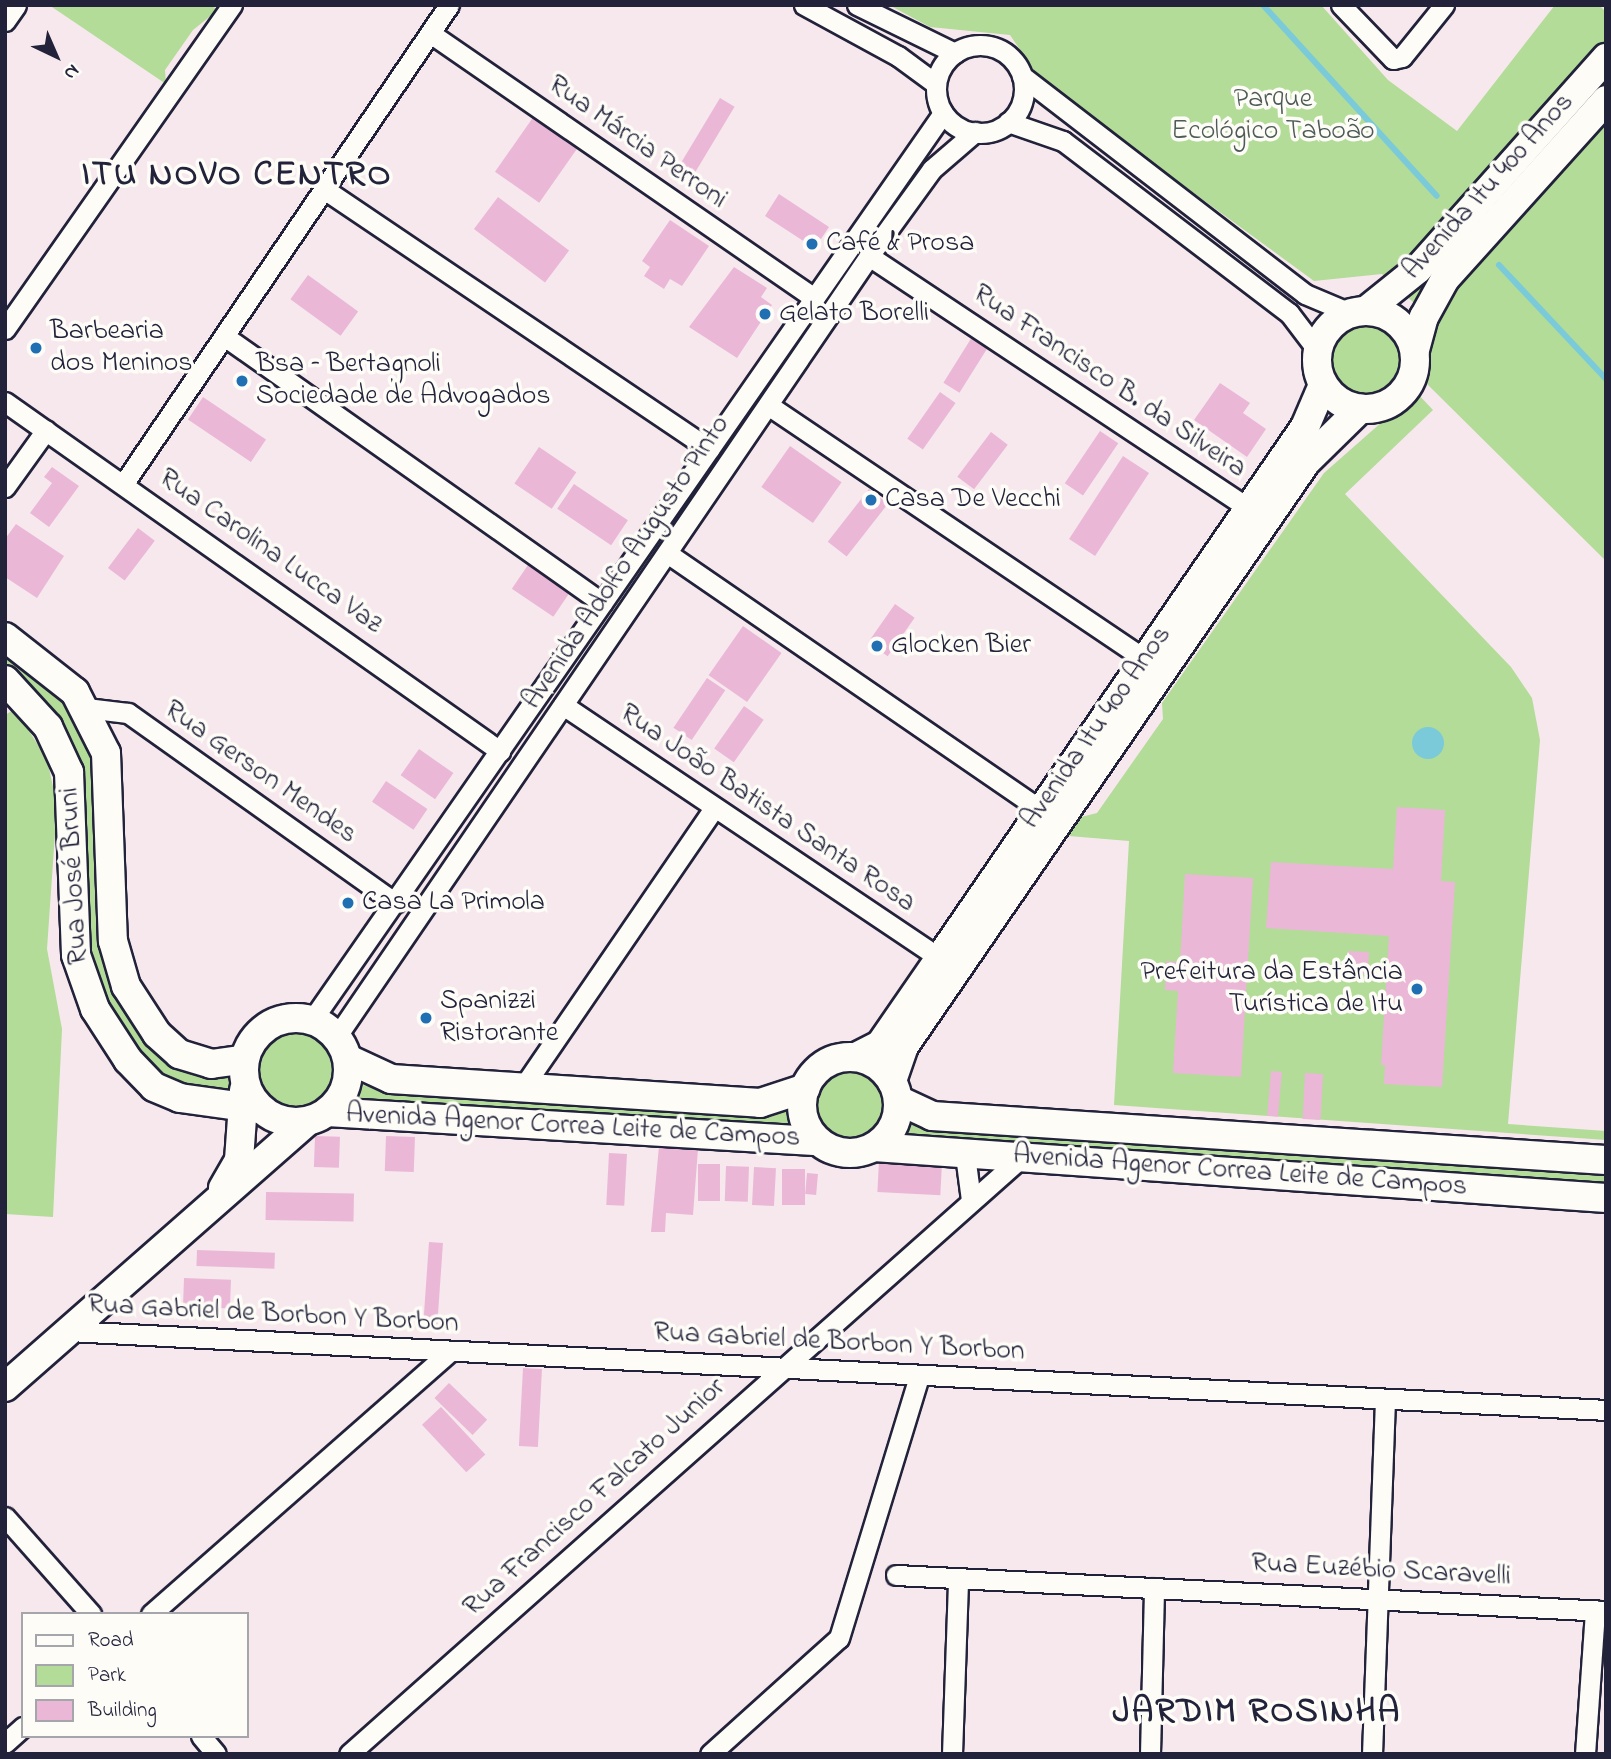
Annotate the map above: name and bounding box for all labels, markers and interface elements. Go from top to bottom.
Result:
north arrow [21,21,91,91]
text: N [57,57,85,86]
street label: Rua Márcia Perroni [541,69,733,217]
park label: Parque Ecológico Taboão [1171,83,1375,149]
street label: Avenida Itu 400 Anos [1396,87,1582,287]
district label: ITU NOVO CENTRO [83,155,391,197]
place label: Café & Prosa [826,227,974,261]
marker: Café & Prosa [804,236,820,252]
street label: Rua Francisco B. da Silveira [966,278,1252,486]
place label: Gelato Borelli [779,297,929,331]
marker: Gelato Borelli [757,306,773,322]
place label: Barbearia dos Meninos [50,315,193,381]
marker: Barbearia dos Meninos [28,340,44,356]
place label: Bsa – Bertagnoli Sociedade de Advogados [256,348,551,414]
marker: Bsa – Bertagnoli Sociedade de Advogados [234,373,250,389]
street label: Avenida Adolfo Augusto Pinto [516,410,738,716]
street label: Rua Carolina Lucca Vaz [152,462,388,642]
place label: Casa De Vecchi [885,483,1061,517]
marker: Casa De Vecchi [863,492,879,508]
street label: Avenida Itu 400 Anos [1015,620,1179,836]
place label: Glocken Bier [891,629,1031,663]
marker: Glocken Bier [869,638,885,654]
street label: Rua Gerson Mendes [157,694,363,852]
street label: Rua João Batista Santa Rosa [613,697,921,921]
street label: Rua José Bruni [54,786,96,966]
place label: Casa La Primola [362,886,545,920]
marker: Casa La Primola [340,895,356,911]
place label: Prefeitura da Estância Turística de Itu [1141,956,1403,1022]
marker: Prefeitura da Estância Turística de Itu [1409,981,1425,997]
place label: Spanizzi Ristorante [440,985,558,1051]
marker: Spanizzi Ristorante [418,1010,434,1026]
street label: Avenida Agenor Correa Leite de Campos [345,1098,801,1156]
street label: Avenida Agenor Correa Leite de Campos [1012,1139,1468,1205]
street label: Rua Gabriel de Borbon Y Borbon [87,1289,459,1341]
street label: Rua Gabriel de Borbon Y Borbon [653,1317,1025,1369]
street label: Rua Francisco Falcato Junior [457,1371,733,1625]
street label: Rua Euzébio Scaravelli [1250,1547,1512,1595]
legend [21,1612,248,1738]
text: Road [88,1626,134,1656]
text: Park [88,1661,126,1691]
district label: JARDIM ROSINHA [1114,1692,1400,1734]
text: Building [88,1696,157,1726]

